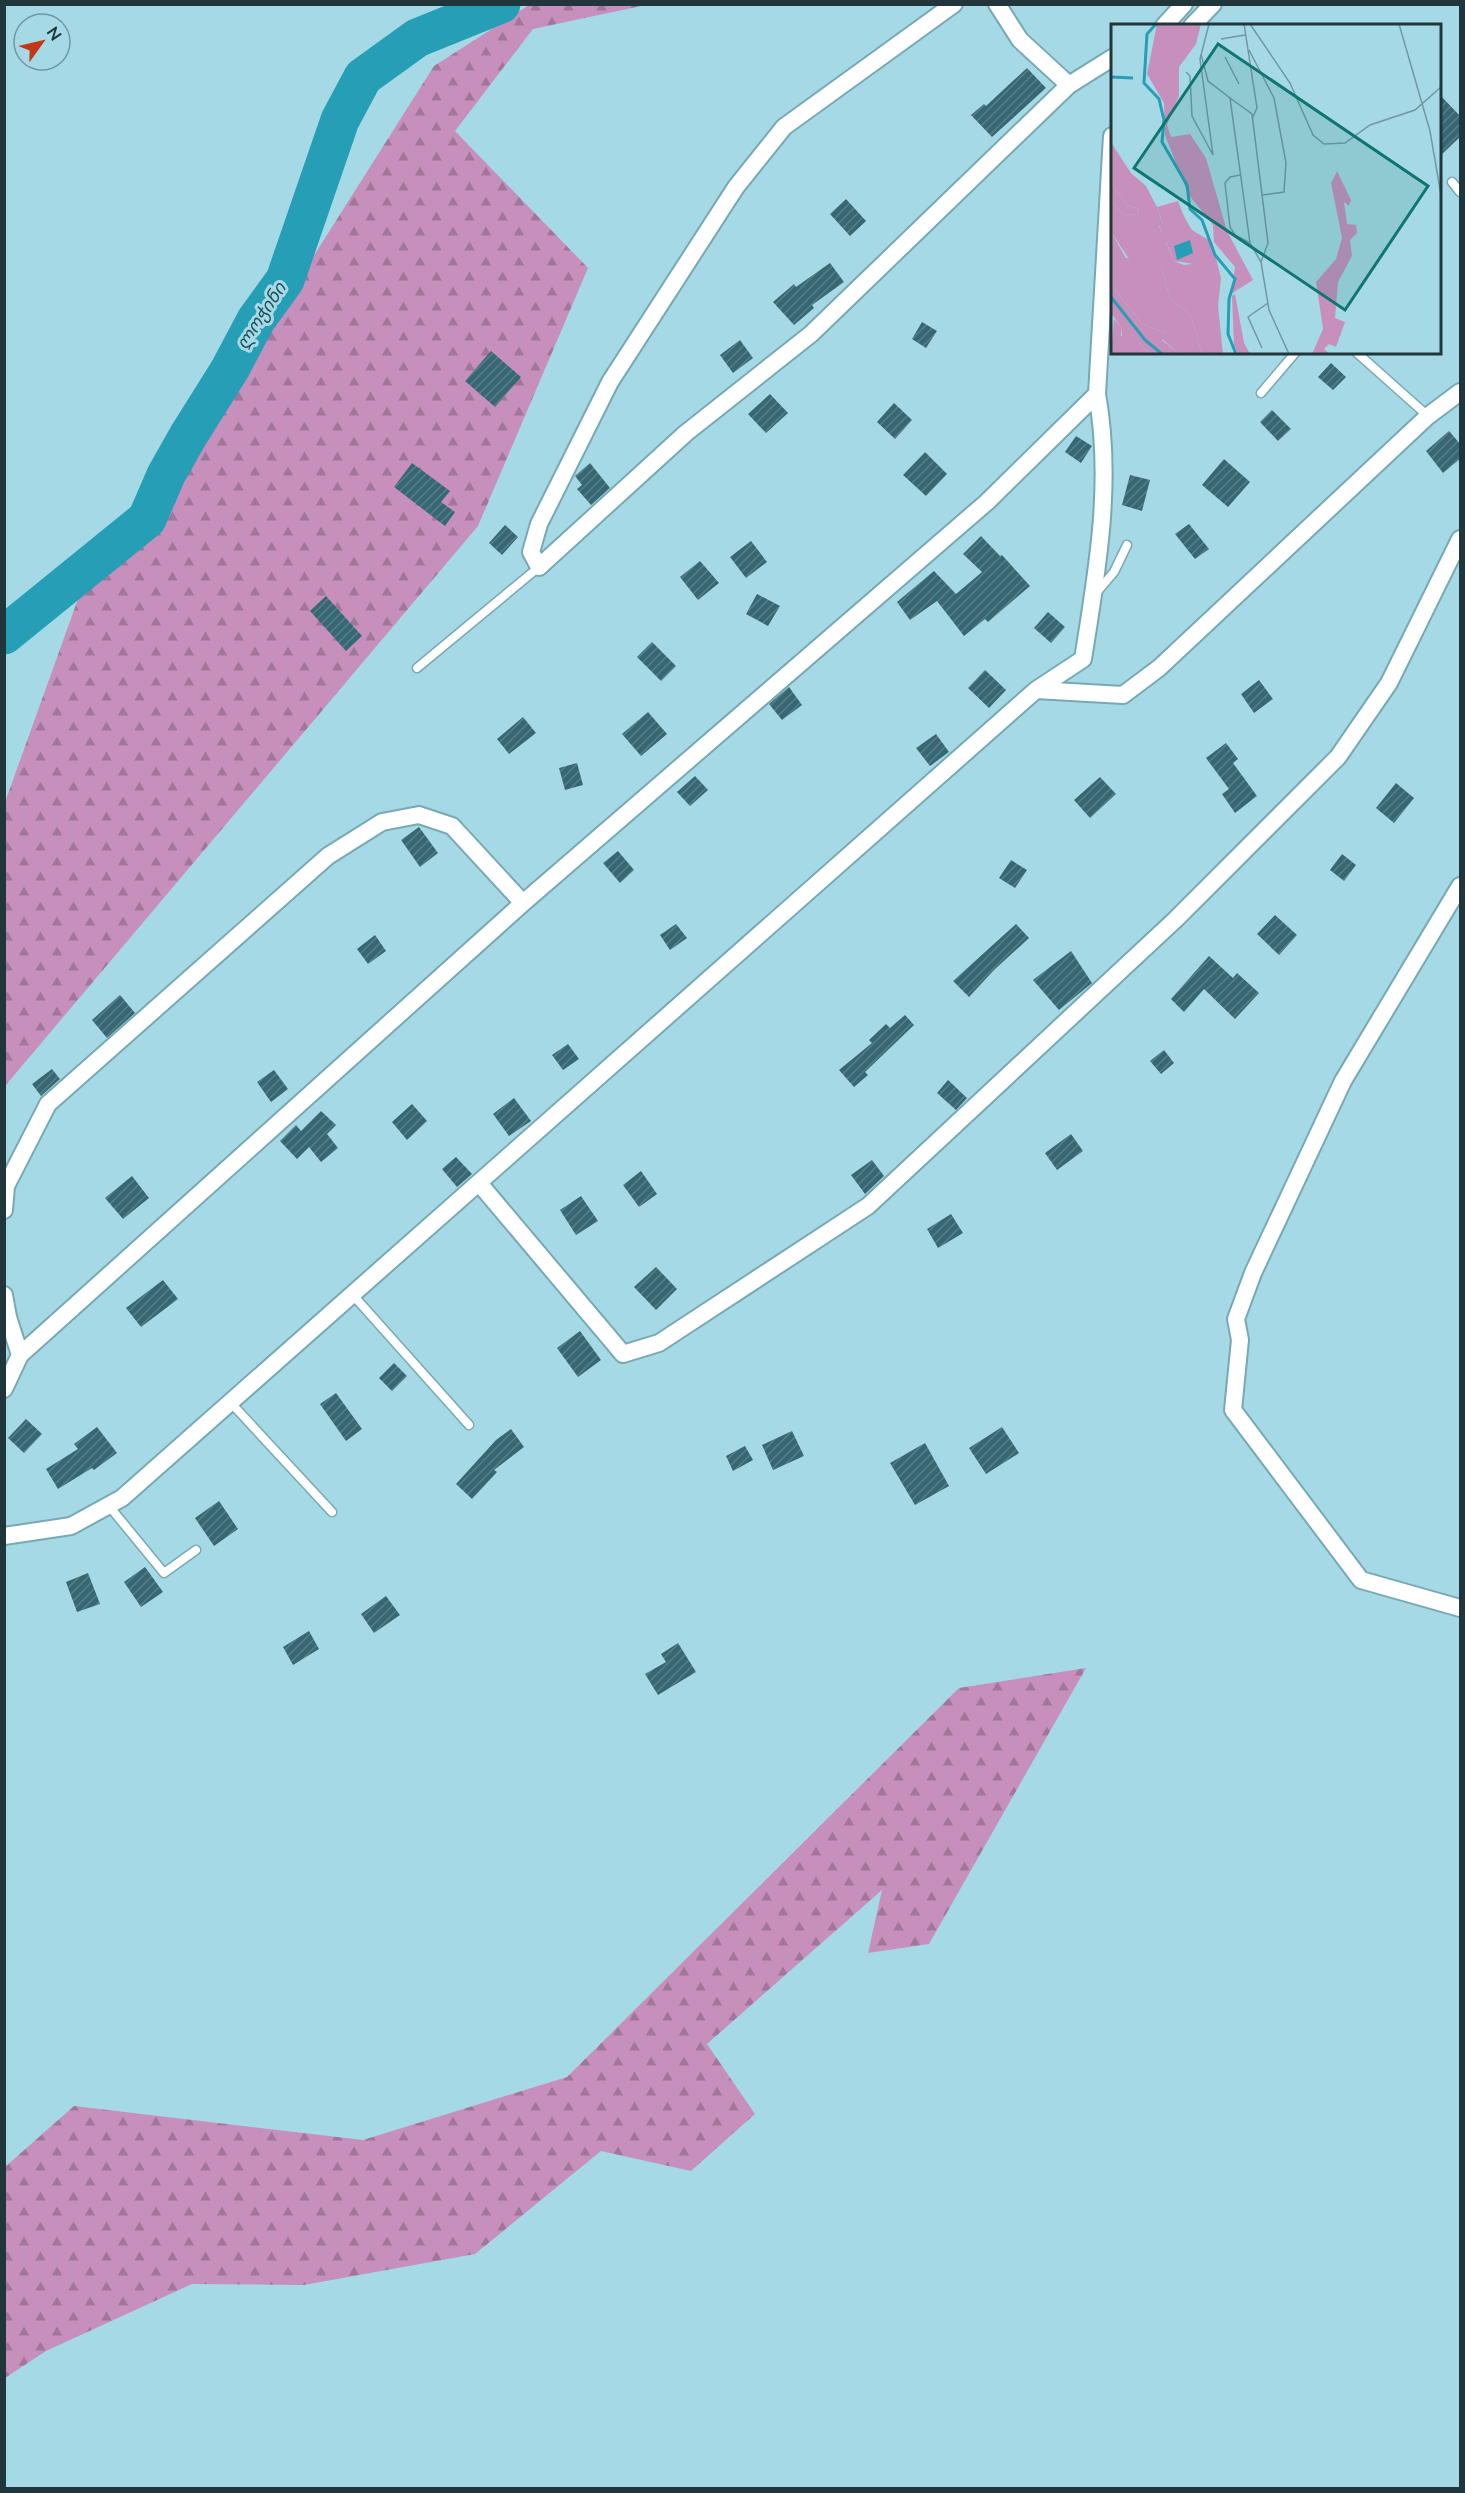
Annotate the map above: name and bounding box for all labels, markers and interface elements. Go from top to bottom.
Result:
north arrow [12,12,72,72]
text: N [44,23,66,44]
inset map [1111,24,1441,354]
water label: ლოჭინი [230,277,291,354]

